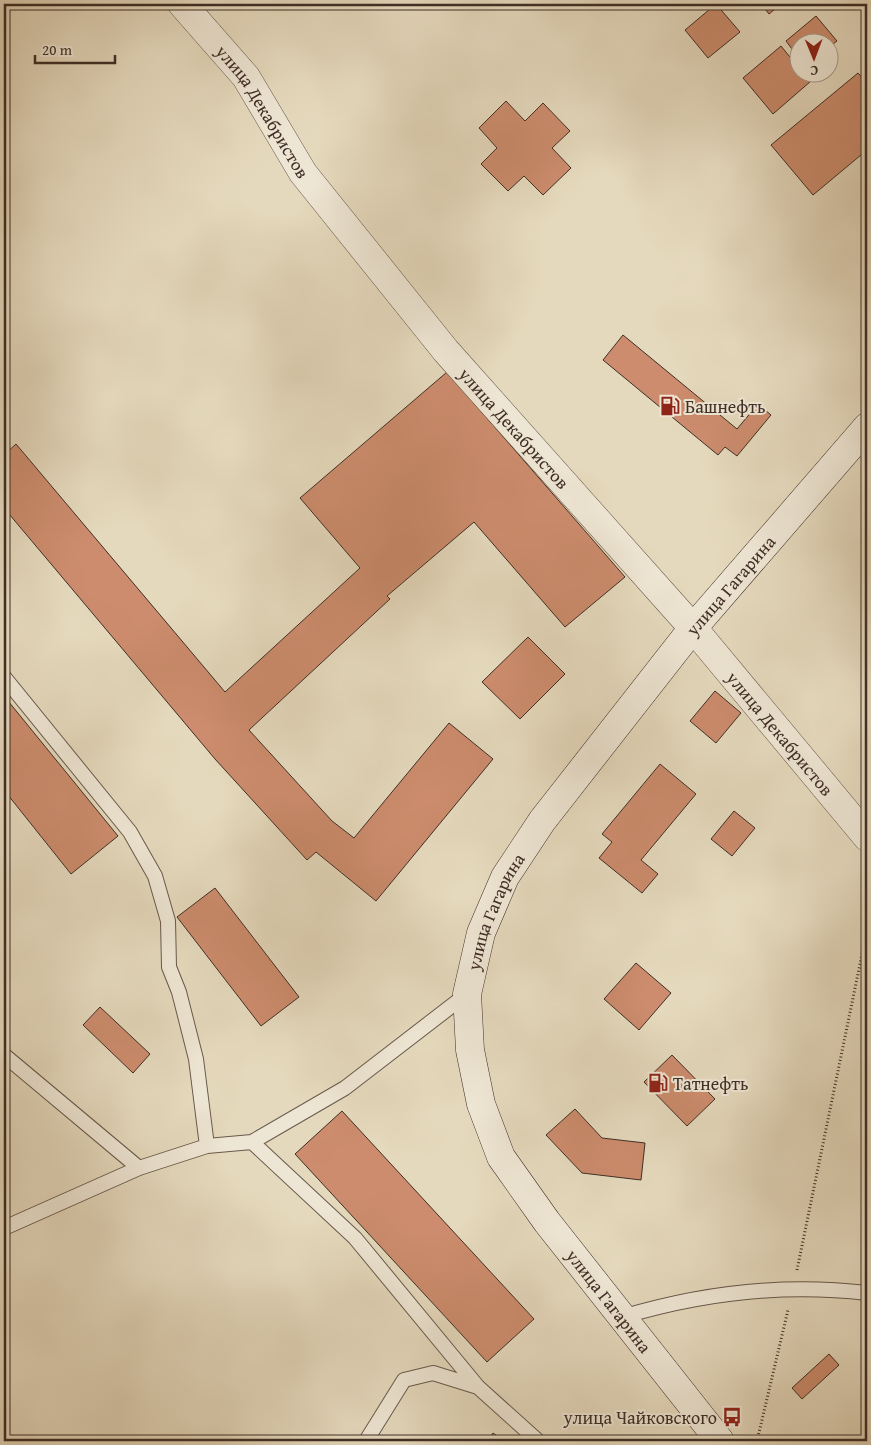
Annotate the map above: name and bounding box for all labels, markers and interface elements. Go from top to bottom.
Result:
scale bar [35,32,115,64]
north arrow [788,32,838,82]
street label: улица Декабристов [209,38,317,183]
text: 20 m [42,39,73,60]
text: С [810,61,818,81]
street label: улица Декабристов [452,360,576,495]
place label: Башнефть [685,393,766,420]
fuel station icon: Башнефть [659,395,681,417]
street label: улица Гагарина [678,528,782,642]
street label: улица Декабристов [720,664,841,801]
street label: улица Гагарина [459,847,531,974]
place label: Татнефть [673,1070,749,1097]
fuel station icon: Татнефть [647,1072,669,1094]
street label: улица Гагарина [559,1242,659,1359]
place label: улица Чайковского [562,1404,717,1431]
bus stop icon: улица Чайковского [721,1406,743,1428]

